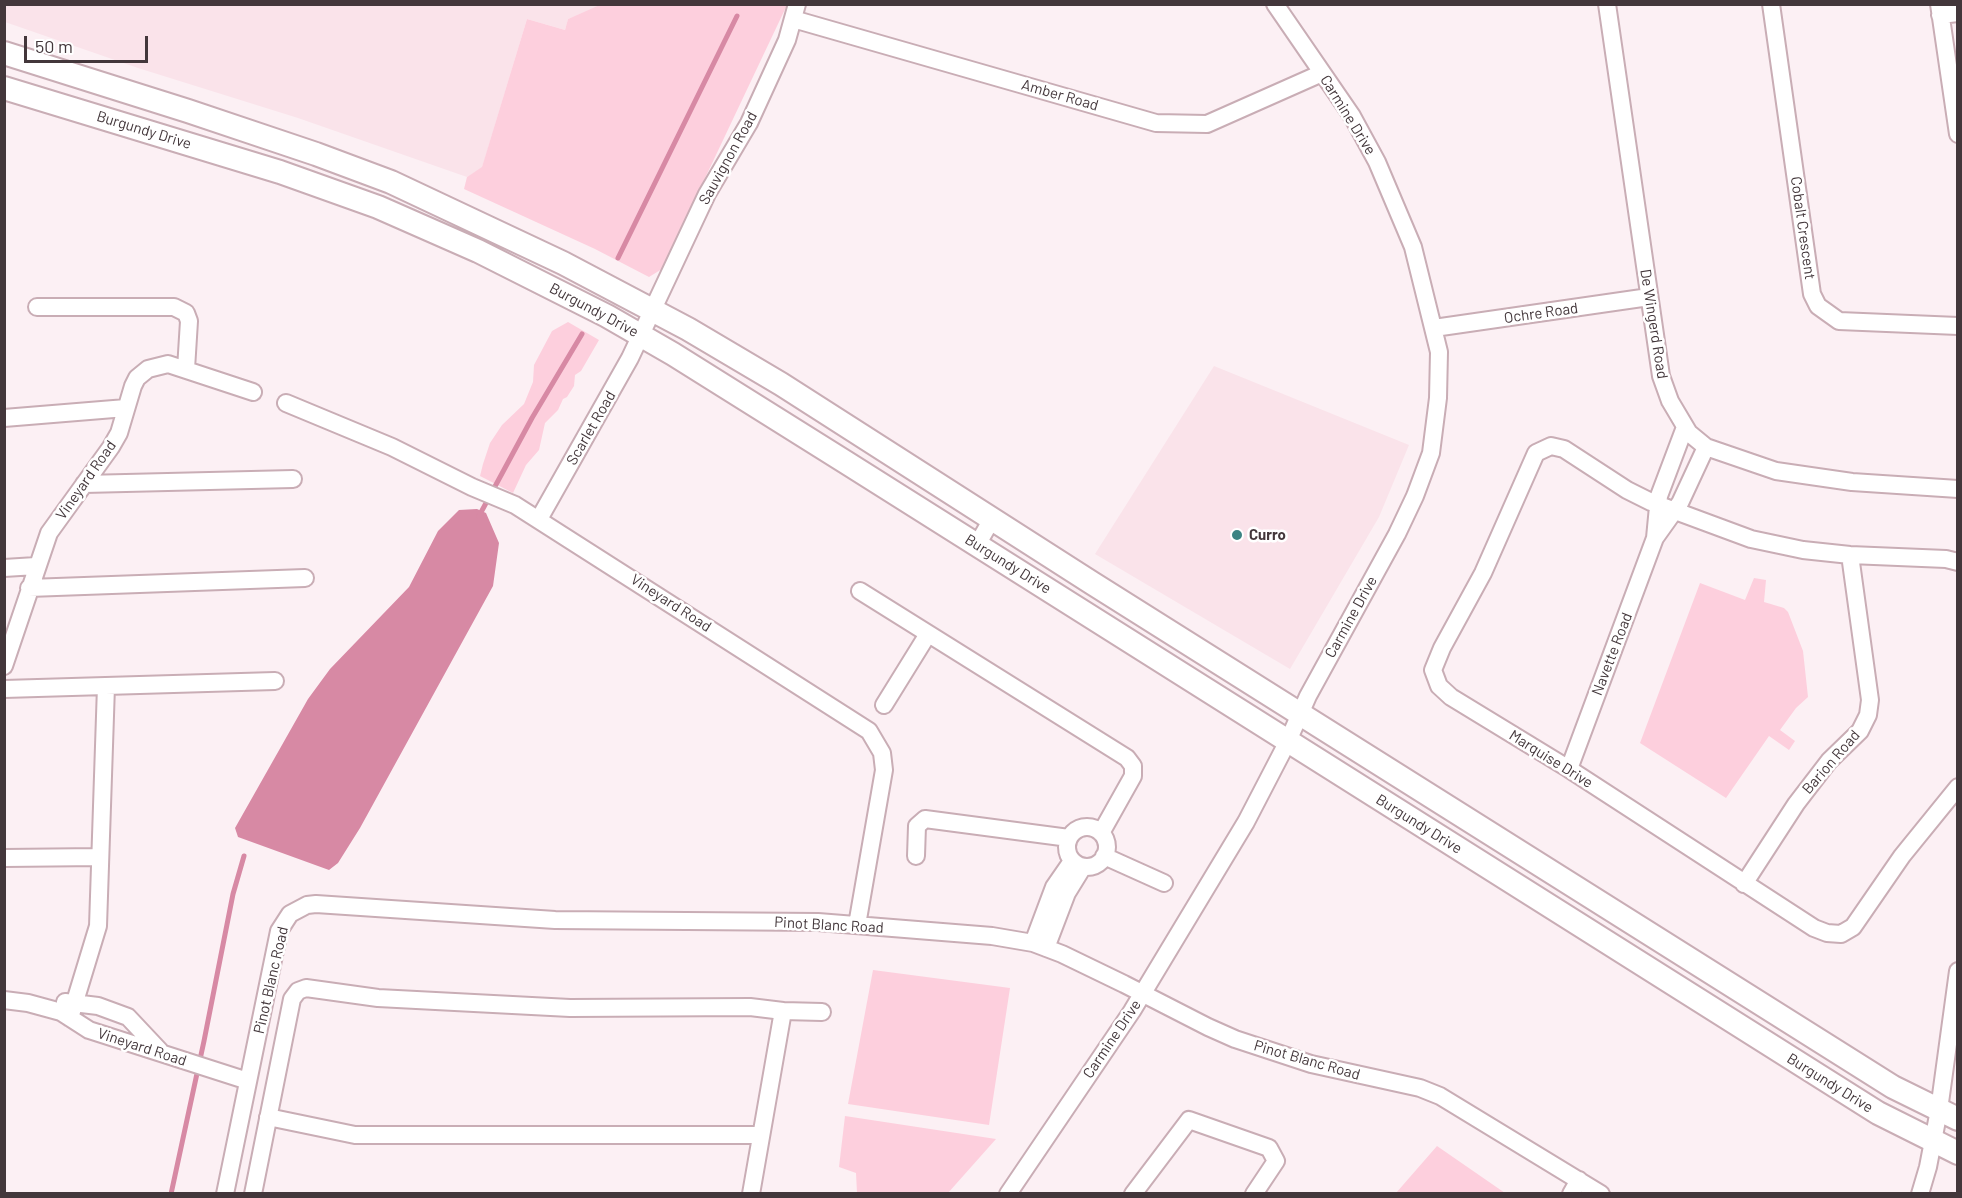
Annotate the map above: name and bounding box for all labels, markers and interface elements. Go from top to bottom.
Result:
scale bar [27,24,152,62]
text: 50 m [35,35,73,57]
street label: Carmine Drive [1316,72,1380,158]
street label: Amber Road [1019,75,1101,115]
street label: Burgundy Drive [94,107,194,153]
street label: Sauvignon Road [695,108,761,208]
street label: Cobalt Crescent [1787,175,1819,281]
street label: De Wingerd Road [1636,268,1672,380]
street label: Burgundy Drive [546,279,642,341]
street label: Ochre Road [1503,299,1579,327]
street label: Scarlet Road [563,388,619,468]
street label: Vineyard Road [52,437,120,523]
place label: Curro [1249,526,1286,544]
marker: Curro [1230,528,1244,542]
street label: Burgundy Drive [962,530,1054,598]
street label: Vineyard Road [627,570,715,636]
street label: Carmine Drive [1321,573,1381,661]
street label: Navette Road [1588,610,1636,698]
street label: Marquise Drive [1506,726,1596,792]
street label: Barion Road [1798,726,1864,798]
street label: Burgundy Drive [1373,790,1465,858]
street label: Pinot Blanc Road [774,913,884,937]
street label: Pinot Blanc Road [250,925,292,1035]
street label: Carmine Drive [1079,996,1145,1082]
street label: Vineyard Road [95,1024,189,1070]
street label: Pinot Blanc Road [1252,1036,1362,1084]
street label: Burgundy Drive [1784,1049,1876,1117]

